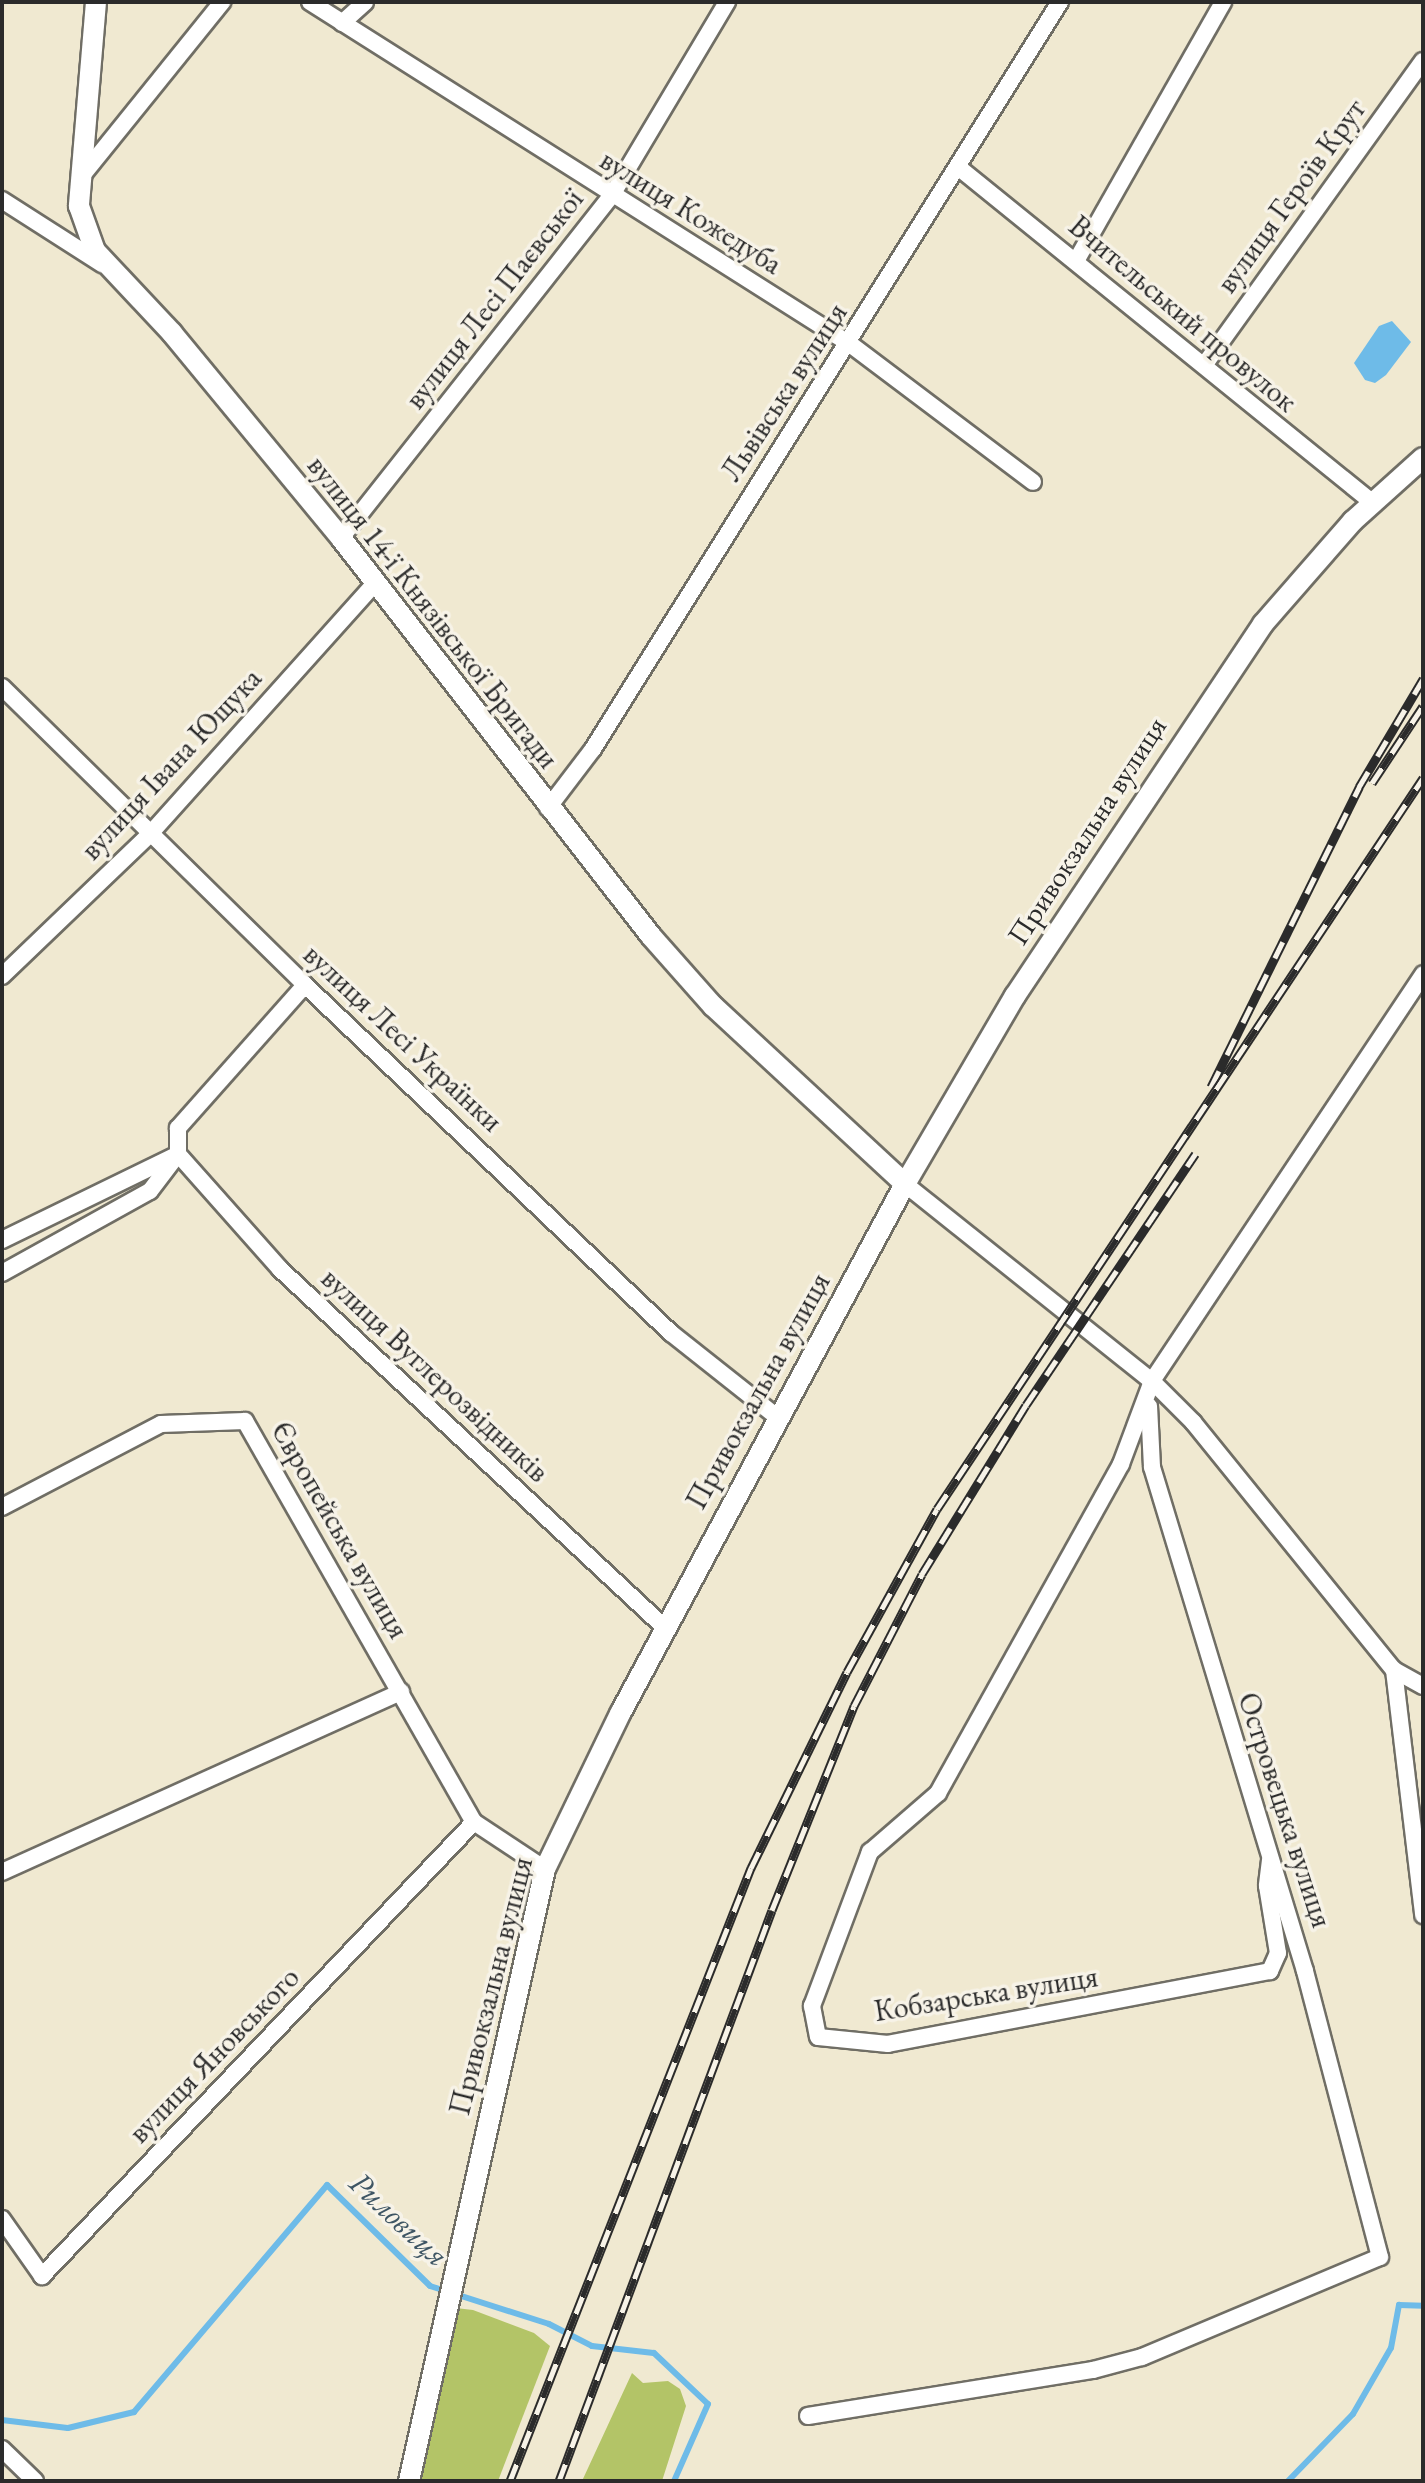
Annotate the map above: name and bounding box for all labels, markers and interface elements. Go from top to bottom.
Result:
street label: вулиця Героїв Крут [1209,92,1373,300]
street label: вулиця Кожедуба [593,142,789,282]
street label: вулиця Лесі Паєвської [397,182,591,416]
street label: Вчительський провулок [1062,208,1304,420]
street label: Львівська вулиця [713,296,855,488]
street label: вулиця 14-ї Князівської Бригади [300,448,566,776]
street label: вулиця Івана Ющука [73,661,269,867]
street label: Привокзальна вулиця [1000,710,1174,952]
street label: вулиця Лесі Українки [296,937,510,1139]
street label: вулиця Вуглерозвідників [314,1260,556,1490]
street label: Привокзальна вулиця [678,1266,838,1516]
street label: Європейська вулиця [263,1415,417,1645]
street label: Островецька вулиця [1230,1688,1340,1932]
street label: Привокзальна вулиця [442,1853,540,2119]
street label: Кобзарська вулиця [872,1959,1100,2029]
street label: вулиця Яновського [121,1960,307,2150]
water label: Риловиця [341,2163,457,2275]

